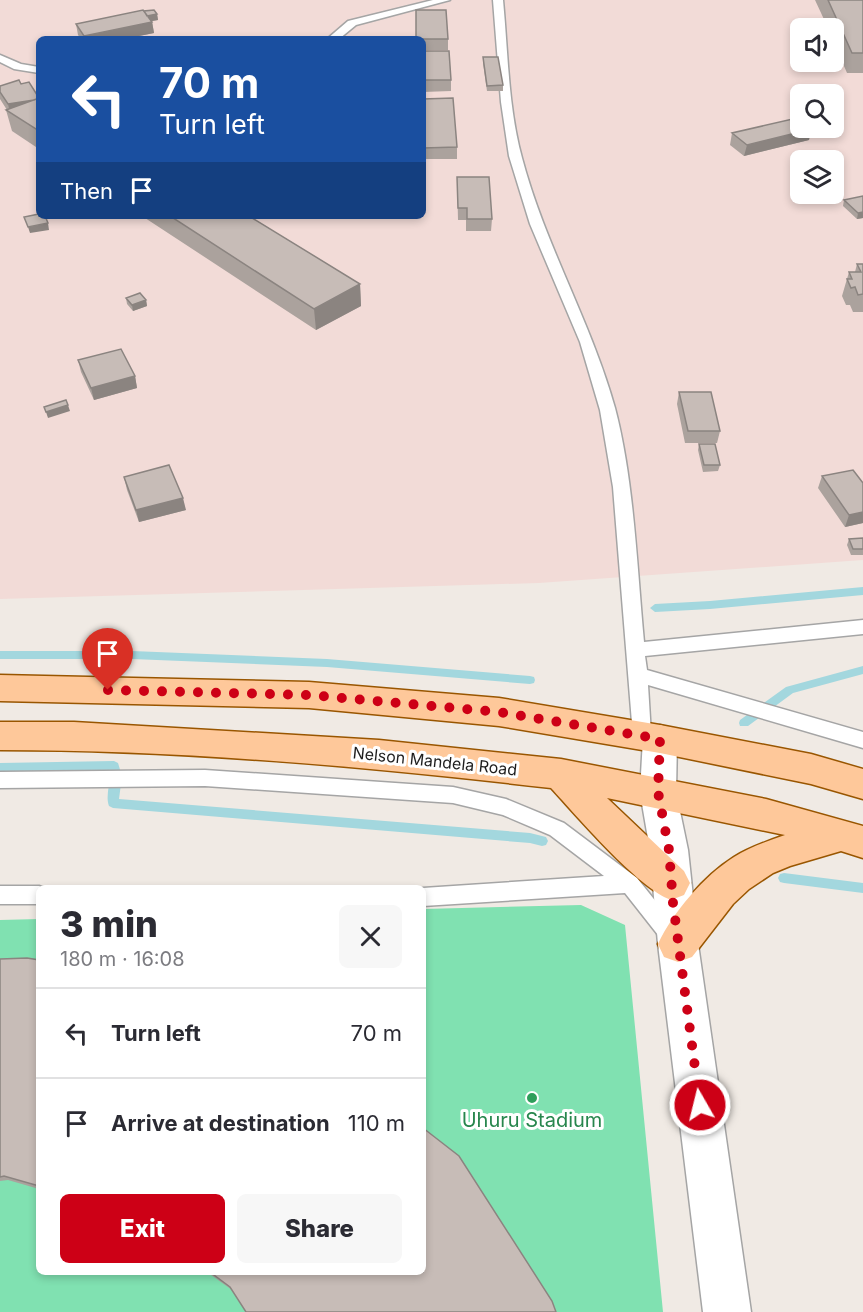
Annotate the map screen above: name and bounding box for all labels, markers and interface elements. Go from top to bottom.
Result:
map controls [790,18,844,204]
button: sound [790,18,844,72]
text: 70 m [159,57,259,108]
icon: left [60,60,138,138]
button: search [790,84,844,138]
text: Turn left [159,108,265,141]
button: layers [790,150,844,204]
icon: arrive [125,174,158,207]
text: Then [60,178,113,204]
pin [82,628,133,690]
icon: arrive [91,637,124,670]
street label: Nelson Mandela Road [352,742,518,780]
text: 3 min [60,902,158,946]
button: close [339,905,402,968]
text: 180 m · 16:08 [60,947,185,971]
icon: left [60,1017,93,1050]
text: Turn left [111,1020,201,1046]
text: 70 m [351,1020,402,1046]
position arrow [668,1073,732,1137]
marker: Uhuru Stadium [525,1091,539,1105]
icon: arrive [60,1107,93,1140]
place label: Uhuru Stadium [462,1108,602,1132]
text: Arrive at destination [111,1110,330,1136]
text: 110 m [348,1110,405,1136]
button: Exit [60,1194,225,1263]
button: Share [237,1194,402,1263]

